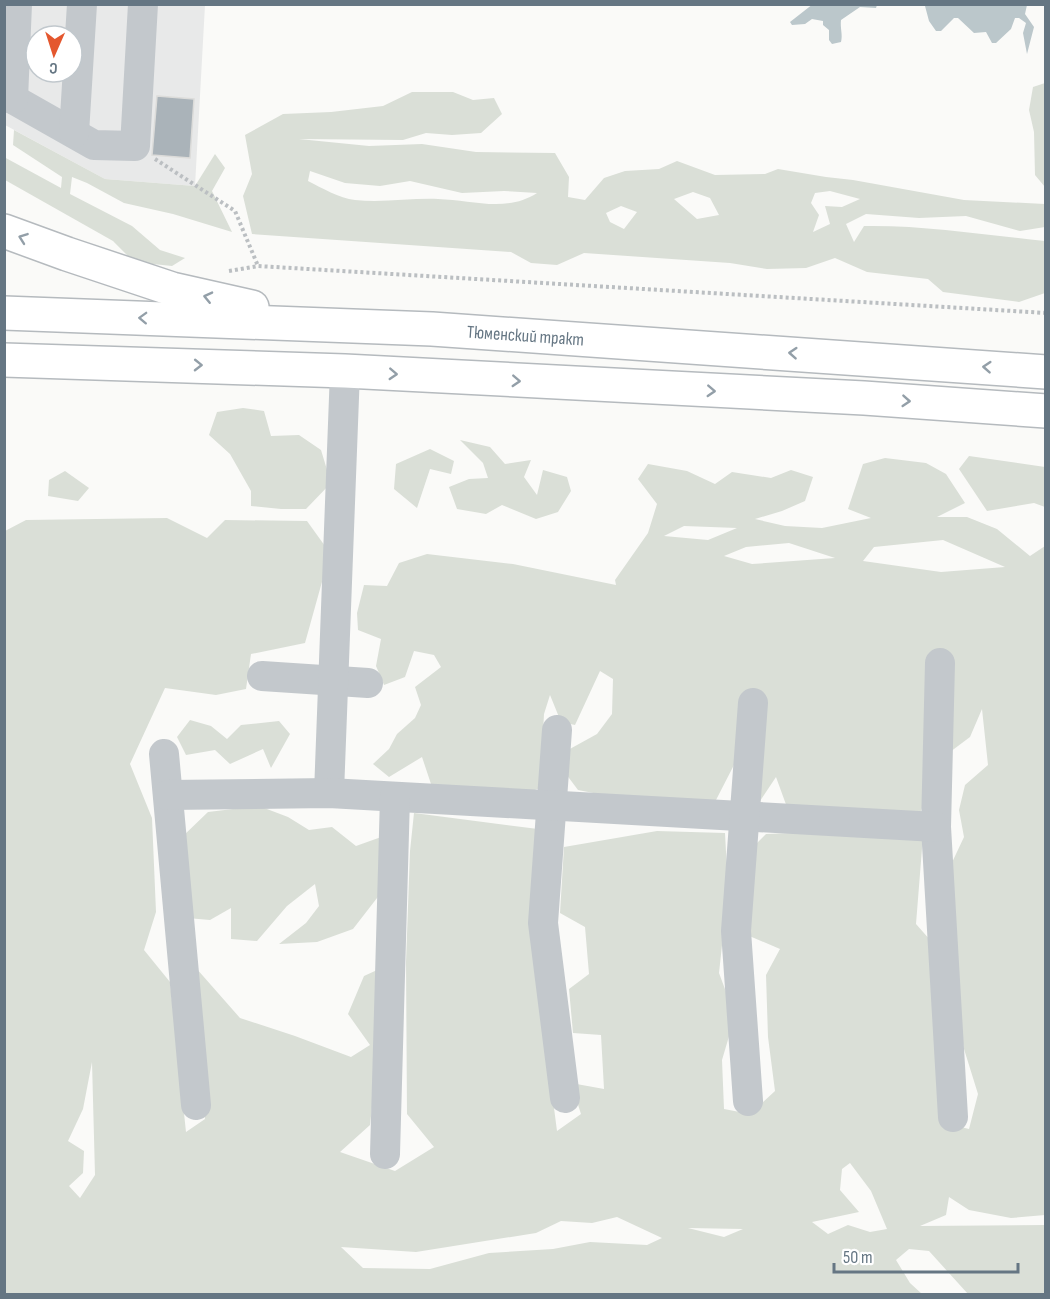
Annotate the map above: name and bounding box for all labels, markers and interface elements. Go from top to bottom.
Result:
north arrow [24,24,84,84]
text: С [49,58,58,77]
one-way arrow [18,232,29,245]
one-way arrow [203,292,213,305]
one-way arrow [138,311,147,324]
street label: Тюменский тракт [466,321,585,351]
one-way arrow [788,347,797,360]
one-way arrow [193,359,202,372]
one-way arrow [983,361,992,374]
one-way arrow [388,367,397,380]
one-way arrow [512,374,521,387]
one-way arrow [706,384,715,397]
one-way arrow [901,395,910,408]
scale bar [834,1236,1018,1274]
text: 50 m [843,1247,873,1268]

